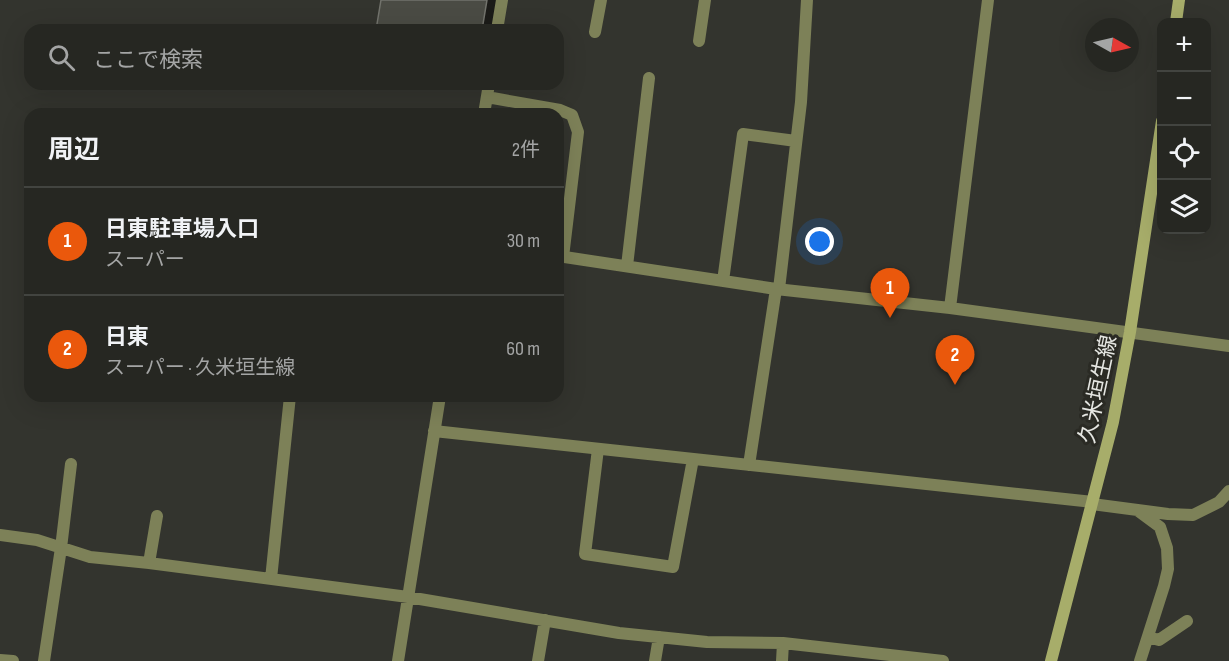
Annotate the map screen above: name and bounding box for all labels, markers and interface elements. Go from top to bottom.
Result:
north arrow [1085,18,1139,72]
map controls [1157,18,1211,234]
button: + [1157,18,1211,72]
search box [24,24,564,90]
icon: search [45,41,78,74]
text: ここで検索 [93,47,203,74]
button: − [1157,72,1211,126]
button: locate [1157,126,1211,180]
text: 周辺 [48,135,100,166]
text: 2件 [512,138,540,162]
button: layers [1157,180,1211,234]
text: 日東駐車場入口 [105,216,259,243]
your location [805,227,834,256]
text: 1 [64,229,71,253]
text: 30 m [507,229,540,253]
text: スーパー [105,248,185,272]
pin: 1 [870,268,910,318]
text: 日東 [105,324,149,351]
street label: 久米垣生線 [1074,333,1123,446]
pin: 2 [936,336,974,385]
text: 2 [63,337,72,361]
text: 60 m [506,337,540,361]
text: スーパー · 久米垣生線 [105,356,295,380]

